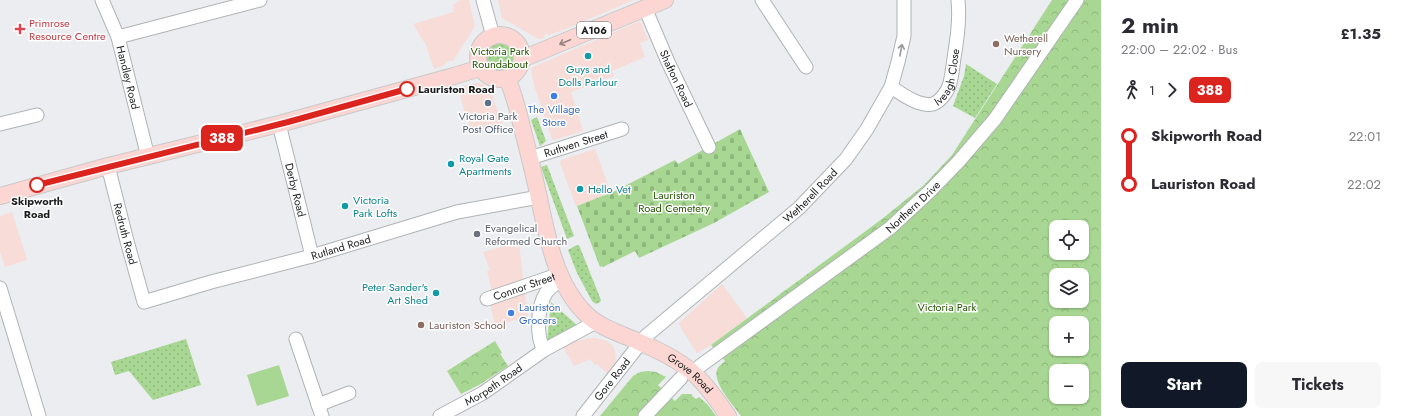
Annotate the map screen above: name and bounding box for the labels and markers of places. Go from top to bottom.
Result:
place label: Primrose Resource Centre [29,15,106,44]
marker: Primrose Resource Centre [14,23,26,35]
place label: Wetherell Nursery [1004,30,1048,59]
marker: Wetherell Nursery [991,39,1001,49]
marker: Guys and Dolls Parlour [583,51,593,61]
place label: Guys and Dolls Parlour [558,61,618,90]
marker: Lauriston Road [399,81,415,97]
place label: Lauriston Road [418,81,495,97]
marker: The Village Store [549,91,559,101]
marker: Victoria Park Post Office [483,98,493,108]
place label: The Village Store [528,101,580,130]
place label: Victoria Park Post Office [459,108,518,137]
place label: Royal Gate Apartments [459,150,512,179]
marker: Royal Gate Apartments [446,159,456,169]
marker: Skipworth Road [29,177,45,193]
place label: Hello Vet [588,181,631,197]
marker: Hello Vet [575,184,585,194]
place label: Victoria Park Lofts [353,192,398,221]
place label: Skipworth Road [11,193,63,222]
marker: Victoria Park Lofts [340,201,350,211]
place label: Evangelical Reformed Church [485,220,567,249]
marker: Evangelical Reformed Church [472,229,482,239]
place label: Peter Sander's Art Shed [362,279,429,308]
marker: Peter Sander's Art Shed [431,288,441,298]
place label: Lauriston Grocers [519,299,561,328]
marker: Lauriston Grocers [506,308,516,318]
place label: Lauriston School [429,317,505,333]
marker: Lauriston School [416,320,426,330]

